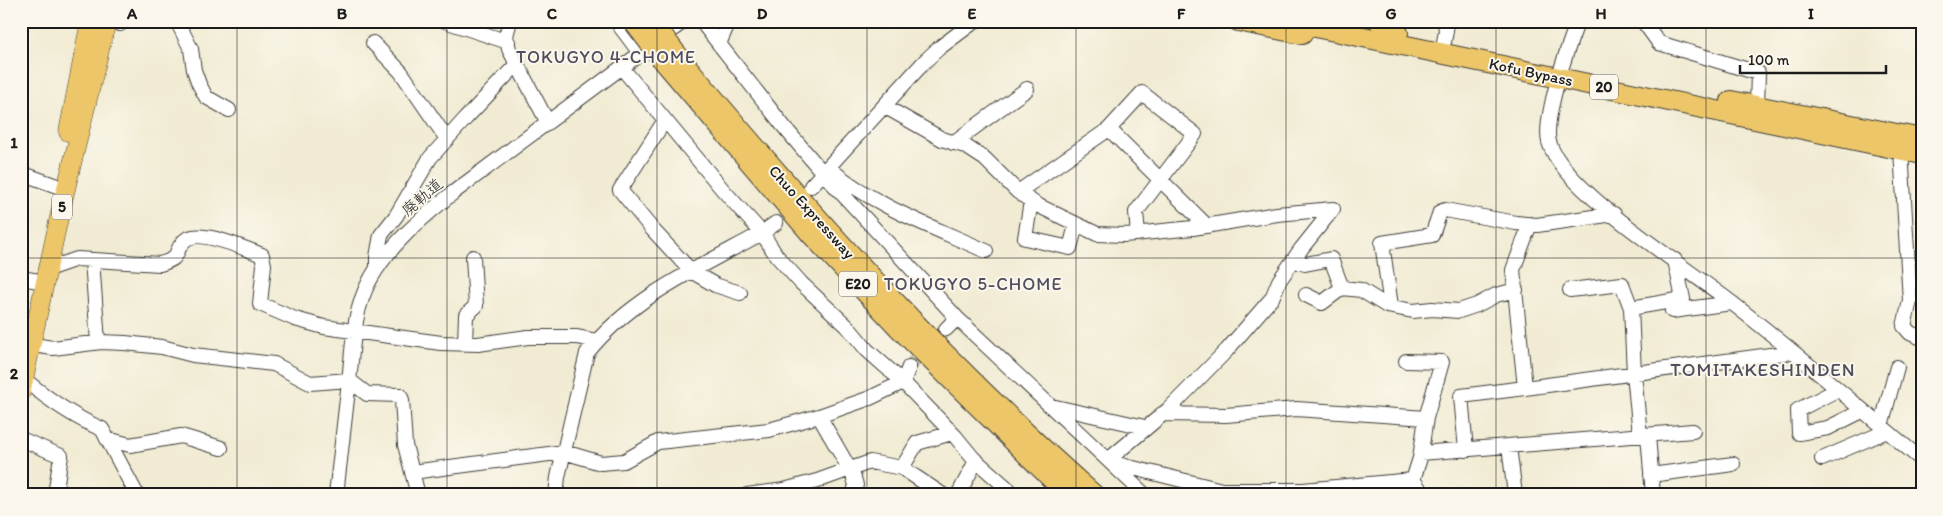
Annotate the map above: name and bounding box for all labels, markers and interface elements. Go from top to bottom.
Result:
text: A [126,4,138,23]
text: B [337,4,348,23]
text: C [547,4,558,23]
text: D [757,4,768,23]
text: E [968,4,977,23]
text: F [1177,4,1186,23]
text: G [1385,4,1397,23]
text: H [1595,4,1607,23]
text: I [1808,4,1814,23]
scale bar [1740,42,1887,74]
district label: TOKUGYO 4-CHOME [516,46,696,68]
text: 100 m [1748,51,1790,69]
street label: Kofu Bypass [1487,54,1575,90]
road number: 20 [1590,74,1618,100]
text: 1 [10,133,18,152]
street label: Chuo Expressway [765,161,859,263]
street label: 廃軌道 [398,174,446,220]
road number: 5 [52,194,72,220]
road number: E20 [839,272,877,296]
district label: TOKUGYO 5-CHOME [884,273,1062,295]
district label: TOMITAKESHINDEN [1670,358,1856,381]
text: 2 [10,364,19,383]

